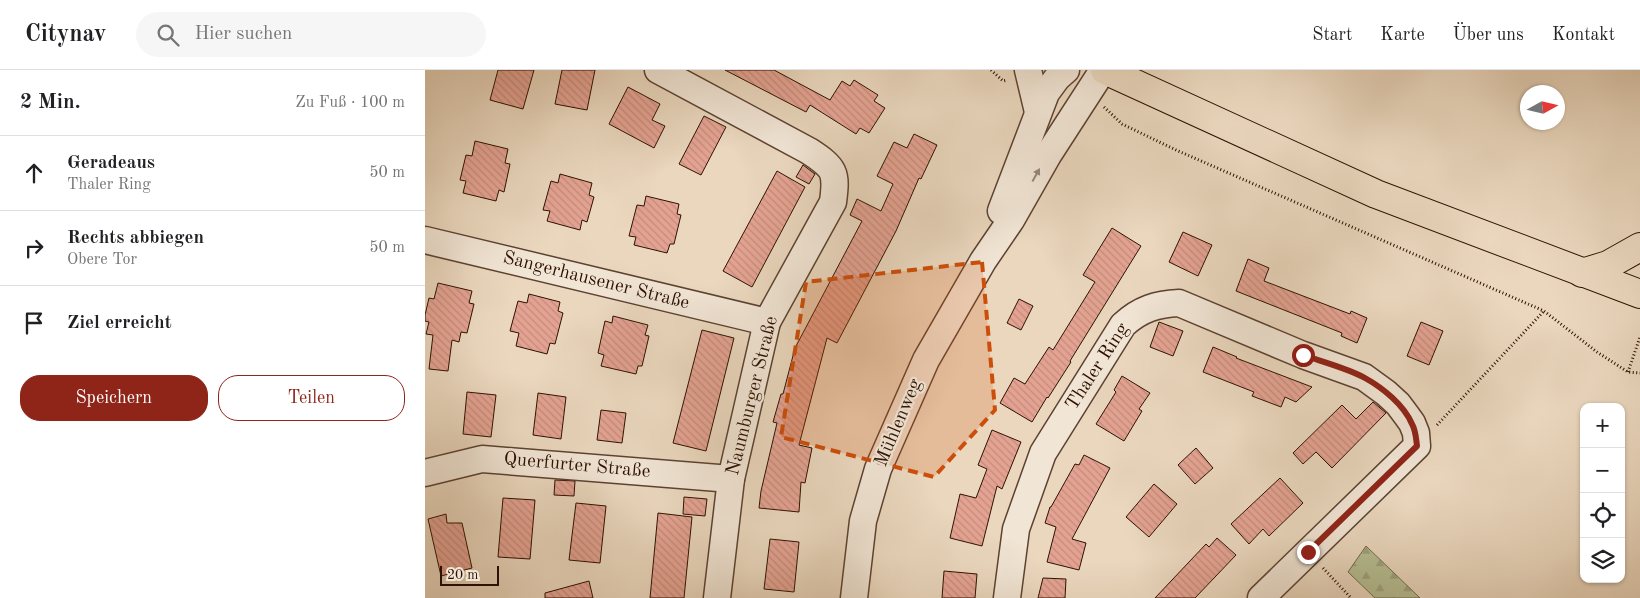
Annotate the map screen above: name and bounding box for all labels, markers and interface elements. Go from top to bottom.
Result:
search box [136,12,486,57]
icon: search [154,21,182,49]
text: Citynav [25,23,106,47]
text: Hier suchen [194,25,292,44]
text: Start [1312,26,1352,44]
text: Karte [1380,26,1425,44]
text: Über uns [1453,26,1524,44]
text: Kontakt [1552,26,1615,44]
north arrow [1520,85,1565,130]
text: 2 Min. [20,92,81,113]
text: Zu Fuß · 100 m [295,95,405,111]
text: Geradeaus [67,154,155,173]
icon: ahead [20,159,48,187]
text: 50 m [369,165,405,181]
one-way arrow [1032,168,1040,183]
text: Thaler Ring [67,177,151,193]
text: Rechts abbiegen [67,229,204,248]
icon: right [20,234,48,262]
text: 50 m [369,240,405,256]
street label: Sangerhausener Straße [501,249,691,313]
text: Obere Tor [67,252,137,268]
icon: arrive [20,309,48,337]
text: Ziel erreicht [67,314,172,333]
street label: Naumburger Straße [724,314,782,478]
street label: Thaler Ring [1063,319,1133,414]
route start [1292,344,1315,367]
button: Speichern [20,375,208,421]
button: Teilen [218,375,405,421]
street label: Mühlenweg [872,376,926,470]
map controls [1580,403,1625,583]
button: + [1580,403,1625,448]
button: − [1580,448,1625,493]
street label: Querfurter Straße [503,450,651,482]
button: locate [1580,493,1625,538]
button: layers [1580,538,1625,583]
route end [1297,541,1320,564]
scale bar [440,563,499,586]
text: 20 m [447,568,478,582]

